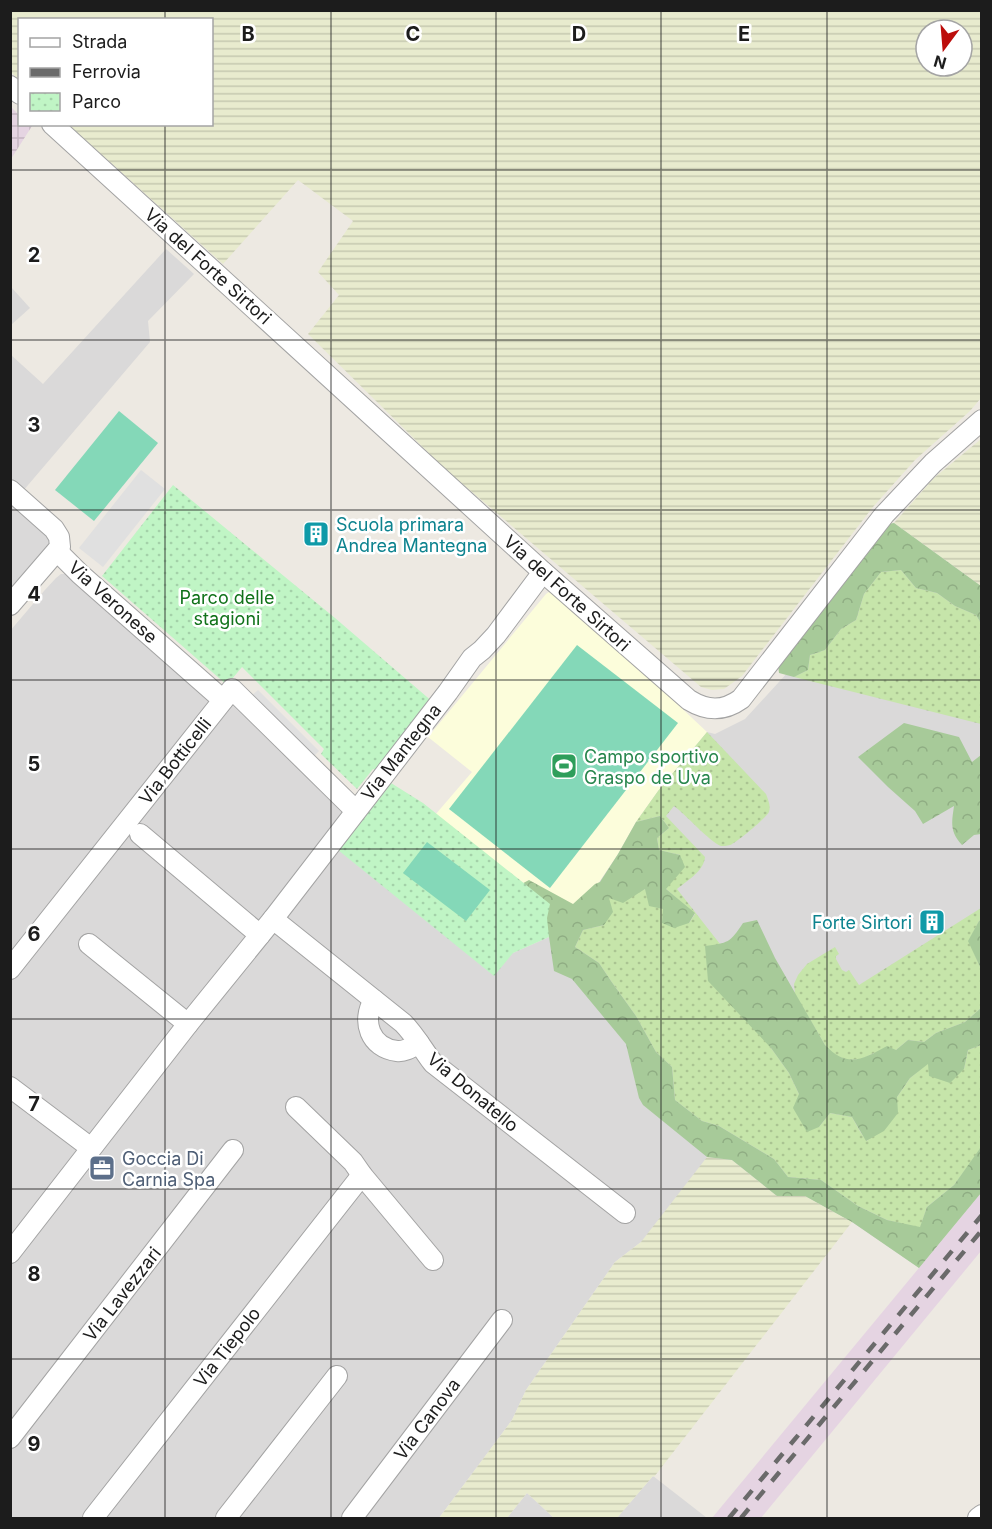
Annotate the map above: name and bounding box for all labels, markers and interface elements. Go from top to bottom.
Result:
legend [18,18,213,126]
north arrow [914,18,974,78]
text: B [241,22,255,46]
text: C [406,22,420,46]
text: D [572,22,586,46]
text: E [738,22,750,46]
text: Strada [72,31,127,52]
text: N [931,51,948,74]
text: Ferrovia [72,61,141,82]
text: Parco [72,91,121,112]
street label: Via del Forte Sirtori [140,204,276,328]
text: 2 [28,243,40,267]
text: 3 [28,413,40,437]
place label: Scuola primara Andrea Mantegna [336,514,487,556]
building icon: Scuola primara Andrea Mantegna [301,519,331,549]
street label: Via del Forte Sirtori [499,531,635,655]
street label: Via Veronese [64,557,162,647]
text: 4 [27,582,41,606]
park label: Parco delle stagioni [180,587,274,629]
street label: Via Mantegna [357,699,445,805]
street label: Via Botticelli [135,714,215,808]
place label: Campo sportivo Graspo de Uva [584,746,719,788]
sports icon: Campo sportivo Graspo de Uva [549,751,579,781]
text: 5 [28,752,40,776]
building icon: Forte Sirtori [917,907,947,937]
place label: Forte Sirtori [812,912,912,933]
text: 6 [28,922,41,946]
street label: Via Donatello [423,1048,523,1136]
text: 7 [28,1092,40,1116]
place label: Goccia Di Carnia Spa [122,1148,215,1190]
office icon: Goccia Di Carnia Spa [87,1153,117,1183]
street label: Via Lavezzari [79,1243,165,1345]
text: 8 [27,1262,41,1286]
street label: Via Tiepolo [189,1303,265,1391]
street label: Via Canova [390,1374,464,1464]
text: 9 [28,1432,41,1456]

